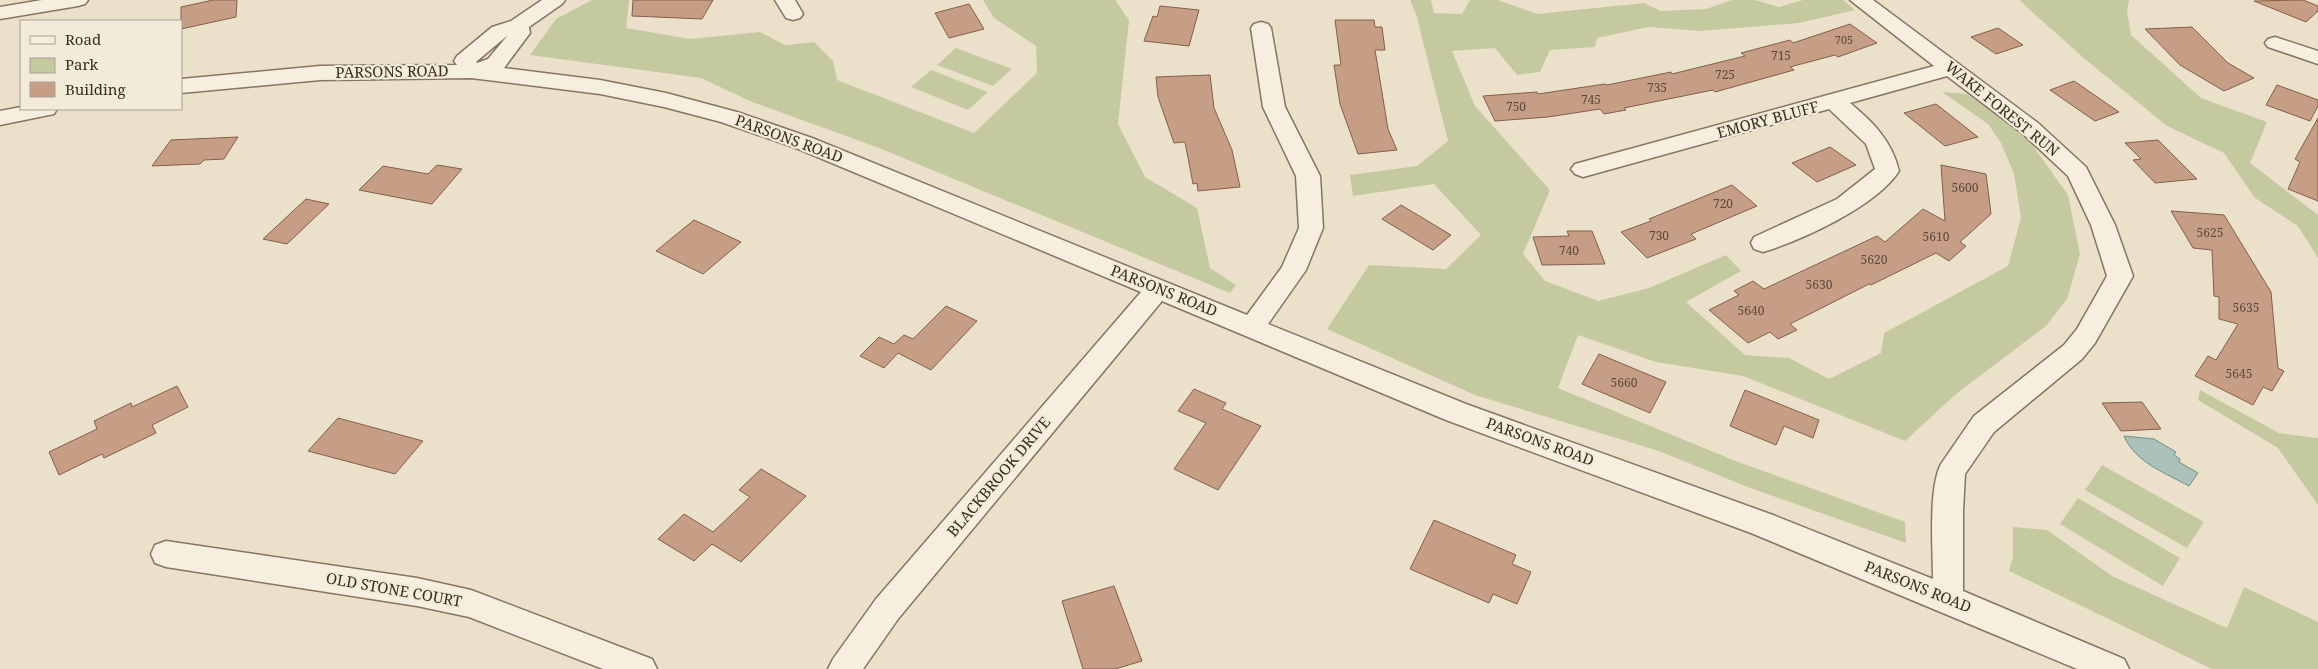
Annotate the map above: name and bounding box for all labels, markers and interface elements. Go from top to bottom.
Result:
legend [20,20,182,110]
text: Road [65,29,101,49]
house number: 705 [1835,32,1853,47]
house number: 715 [1771,47,1791,64]
text: Park [65,54,99,74]
street label: WAKE FOREST RUN [1942,56,2064,161]
street label: PARSONS ROAD [335,60,449,82]
house number: 725 [1715,66,1735,83]
text: Building [65,79,126,99]
house number: 735 [1647,79,1667,96]
house number: 745 [1581,91,1601,108]
street label: EMORY BLUFF [1715,96,1821,142]
house number: 750 [1506,98,1526,115]
street label: PARSONS ROAD [733,109,846,167]
house number: 5600 [1952,179,1979,196]
house number: 720 [1713,195,1733,212]
house number: 5625 [2197,224,2223,241]
house number: 730 [1649,227,1669,244]
house number: 5610 [1923,228,1950,245]
house number: 740 [1559,242,1579,259]
house number: 5620 [1861,251,1888,268]
street label: PARSONS ROAD [1108,260,1221,321]
house number: 5630 [1806,276,1833,293]
house number: 5635 [2233,299,2259,316]
house number: 5640 [1738,302,1765,319]
house number: 5645 [2226,365,2252,382]
house number: 5660 [1611,374,1638,391]
street label: BLACKBROOK DRIVE [942,412,1054,541]
street label: PARSONS ROAD [1484,412,1597,470]
street label: PARSONS ROAD [1862,556,1975,617]
street label: OLD STONE COURT [325,567,464,611]

